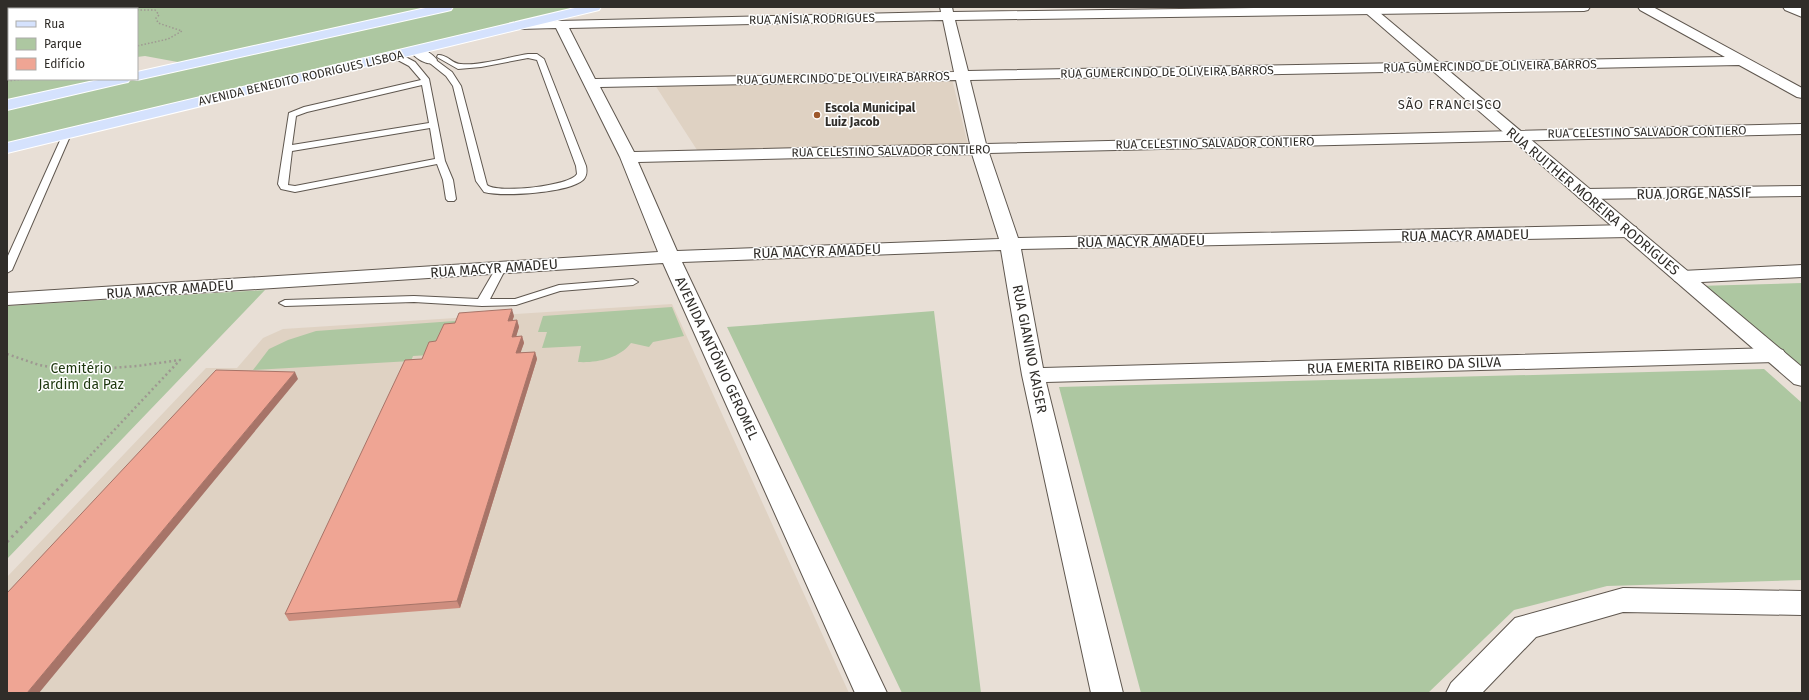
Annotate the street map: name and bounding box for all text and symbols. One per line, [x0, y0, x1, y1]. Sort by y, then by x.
legend [8, 8, 138, 80]
street label: RUA ANÍSIA RODRIGUES [749, 10, 876, 27]
text: Rua [44, 17, 65, 31]
text: Parque [44, 37, 82, 51]
street label: AVENIDA BENEDITO RODRIGUES LISBOA [197, 48, 405, 108]
text: Edifício [44, 57, 85, 71]
street label: RUA GUMERCINDO DE OLIVEIRA BARROS [1383, 57, 1597, 75]
street label: RUA GUMERCINDO DE OLIVEIRA BARROS [1060, 63, 1274, 81]
street label: RUA GUMERCINDO DE OLIVEIRA BARROS [736, 69, 950, 87]
district label: SÃO FRANCISCO [1398, 97, 1502, 112]
place label: Escola Municipal Luiz Jacob [825, 101, 916, 129]
marker: Escola Municipal Luiz Jacob [812, 110, 822, 120]
street label: RUA CELESTINO SALVADOR CONTIERO [1547, 123, 1747, 141]
street label: RUA RUITHER MOREIRA RODRIGUES [1503, 124, 1683, 279]
street label: RUA CELESTINO SALVADOR CONTIERO [1115, 134, 1315, 152]
street label: RUA CELESTINO SALVADOR CONTIERO [791, 142, 991, 160]
street label: RUA JORGE NASSIF [1636, 184, 1752, 203]
street label: RUA MACYR AMADEU [1401, 226, 1529, 245]
street label: RUA MACYR AMADEU [1077, 232, 1205, 251]
street label: RUA MACYR AMADEU [753, 241, 881, 262]
street label: RUA MACYR AMADEU [429, 256, 559, 281]
street label: AVENIDA ANTÔNIO GEROMEL [671, 273, 763, 443]
street label: RUA MACYR AMADEU [105, 277, 235, 302]
street label: RUA GIANINO KAISER [1009, 283, 1050, 415]
street label: RUA EMERITA RIBEIRO DA SILVA [1307, 354, 1501, 377]
park label: Cemitério Jardim da Paz [38, 360, 124, 393]

